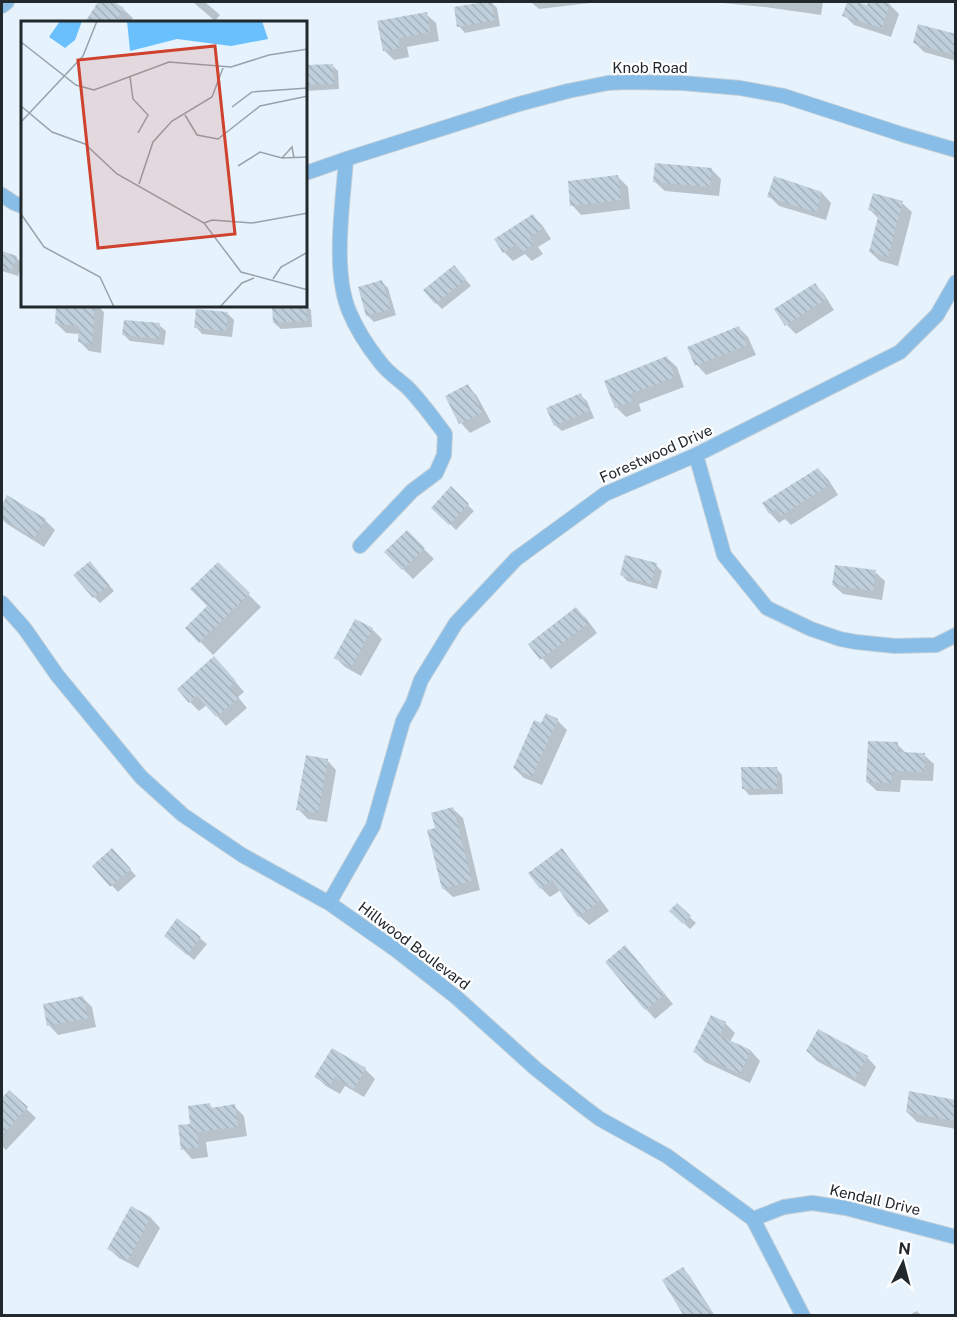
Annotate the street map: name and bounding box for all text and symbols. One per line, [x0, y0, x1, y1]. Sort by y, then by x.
inset map [21, 21, 308, 308]
street label: Knob Road [612, 59, 688, 76]
street label: Forestwood Drive [597, 421, 715, 486]
street label: Hillwood Boulevard [355, 898, 473, 993]
street label: Kendall Drive [828, 1181, 922, 1218]
north arrow [873, 1233, 933, 1293]
text: N [897, 1238, 912, 1259]

